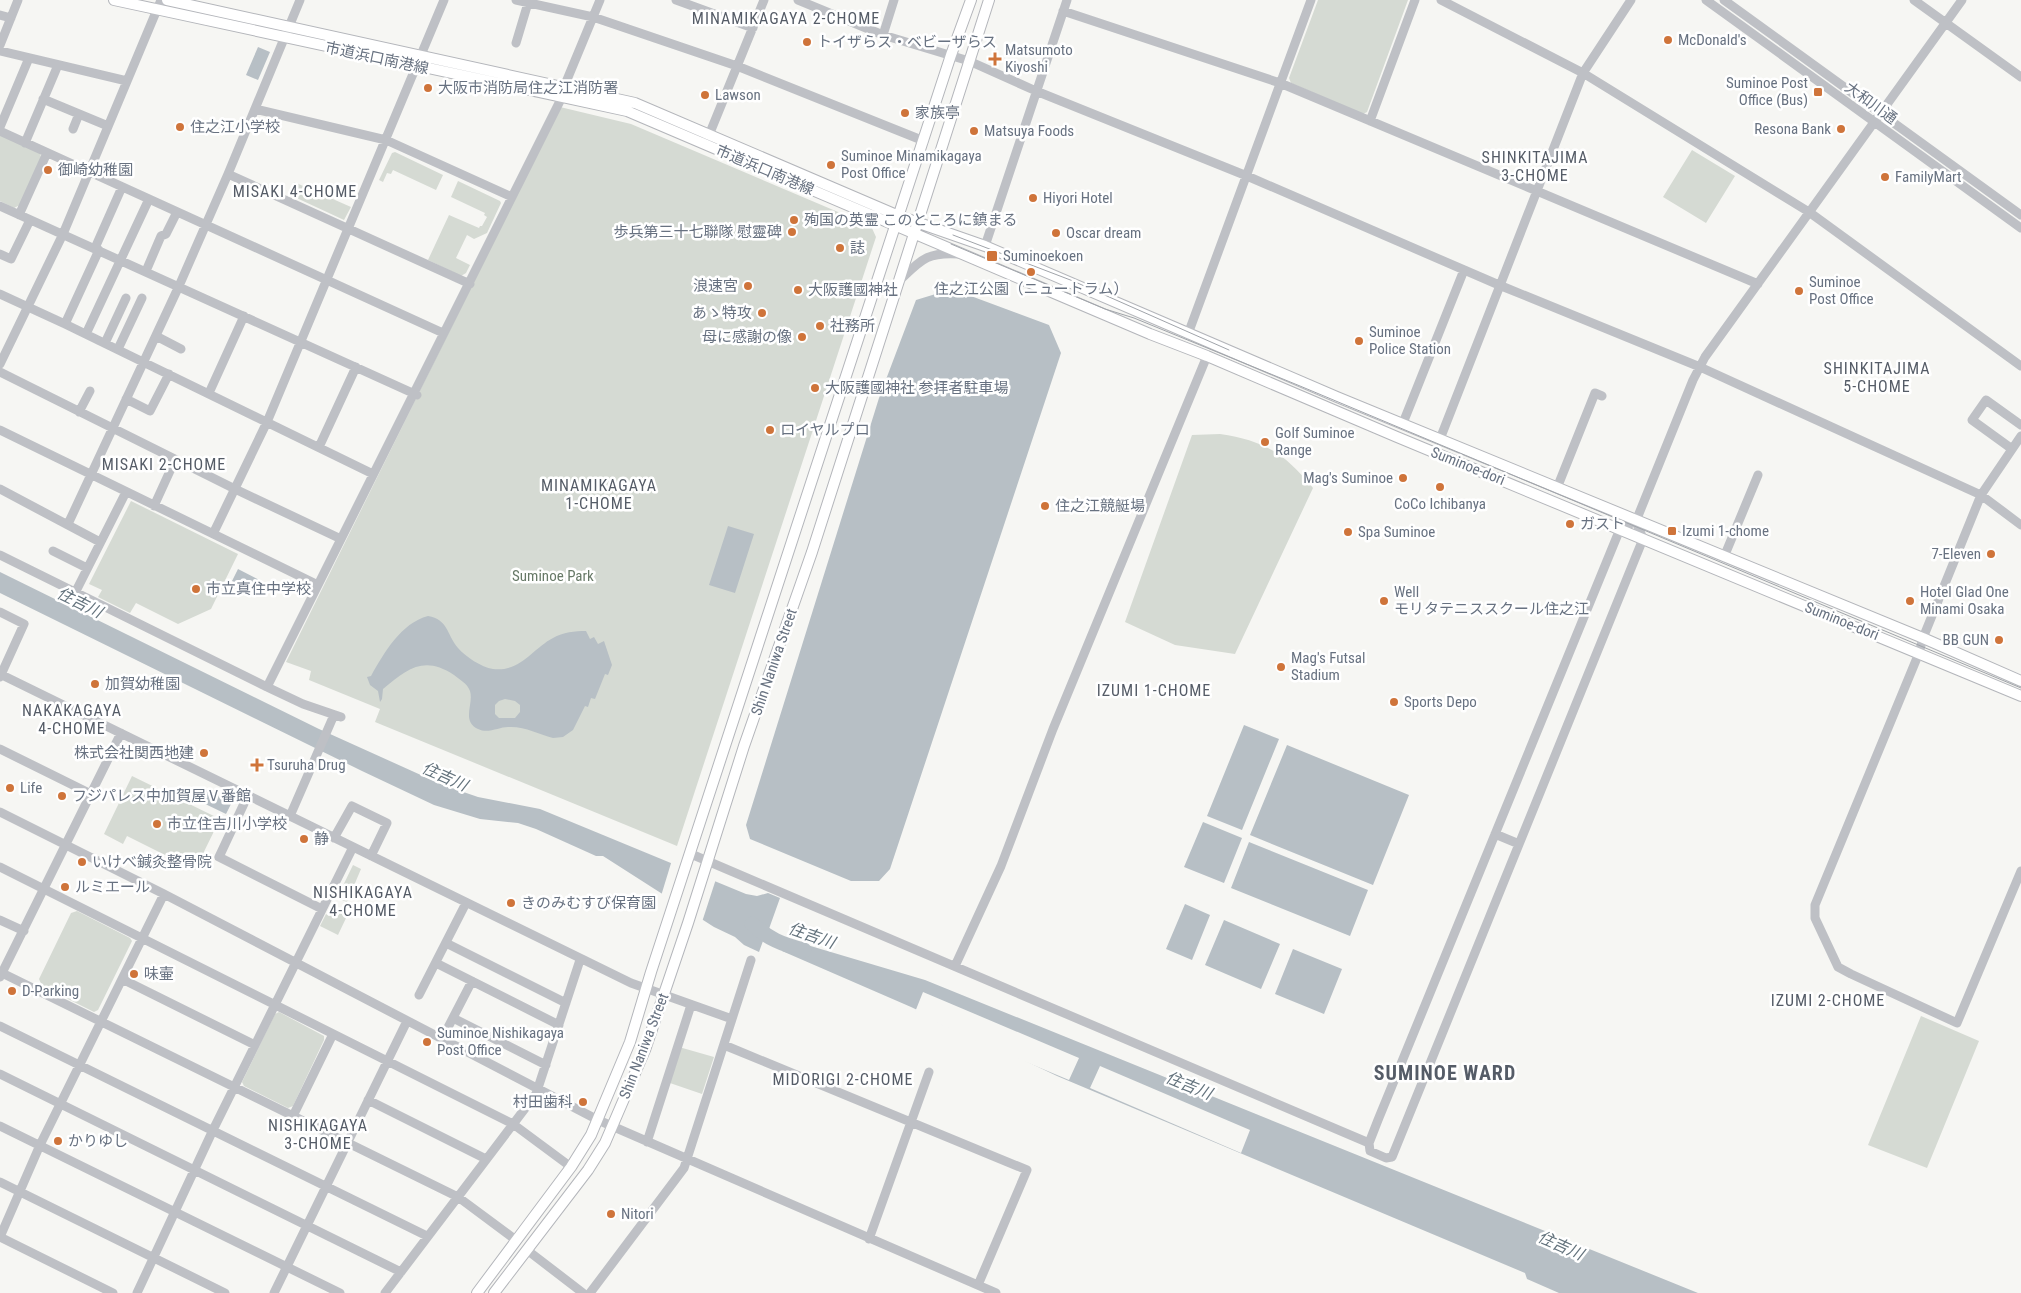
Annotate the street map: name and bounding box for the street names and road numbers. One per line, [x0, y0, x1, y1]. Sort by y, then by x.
street label: 市道浜口南港線 [324, 38, 430, 78]
street label: 大和川通 [1841, 78, 1901, 128]
street label: 市道浜口南港線 [713, 141, 817, 199]
street label: Suminoe-dori [1428, 443, 1508, 489]
street label: Suminoe-dori [1802, 598, 1882, 644]
street label: Shin Naniwa Street [747, 606, 801, 718]
street label: Shin Naniwa Street [616, 991, 672, 1101]

